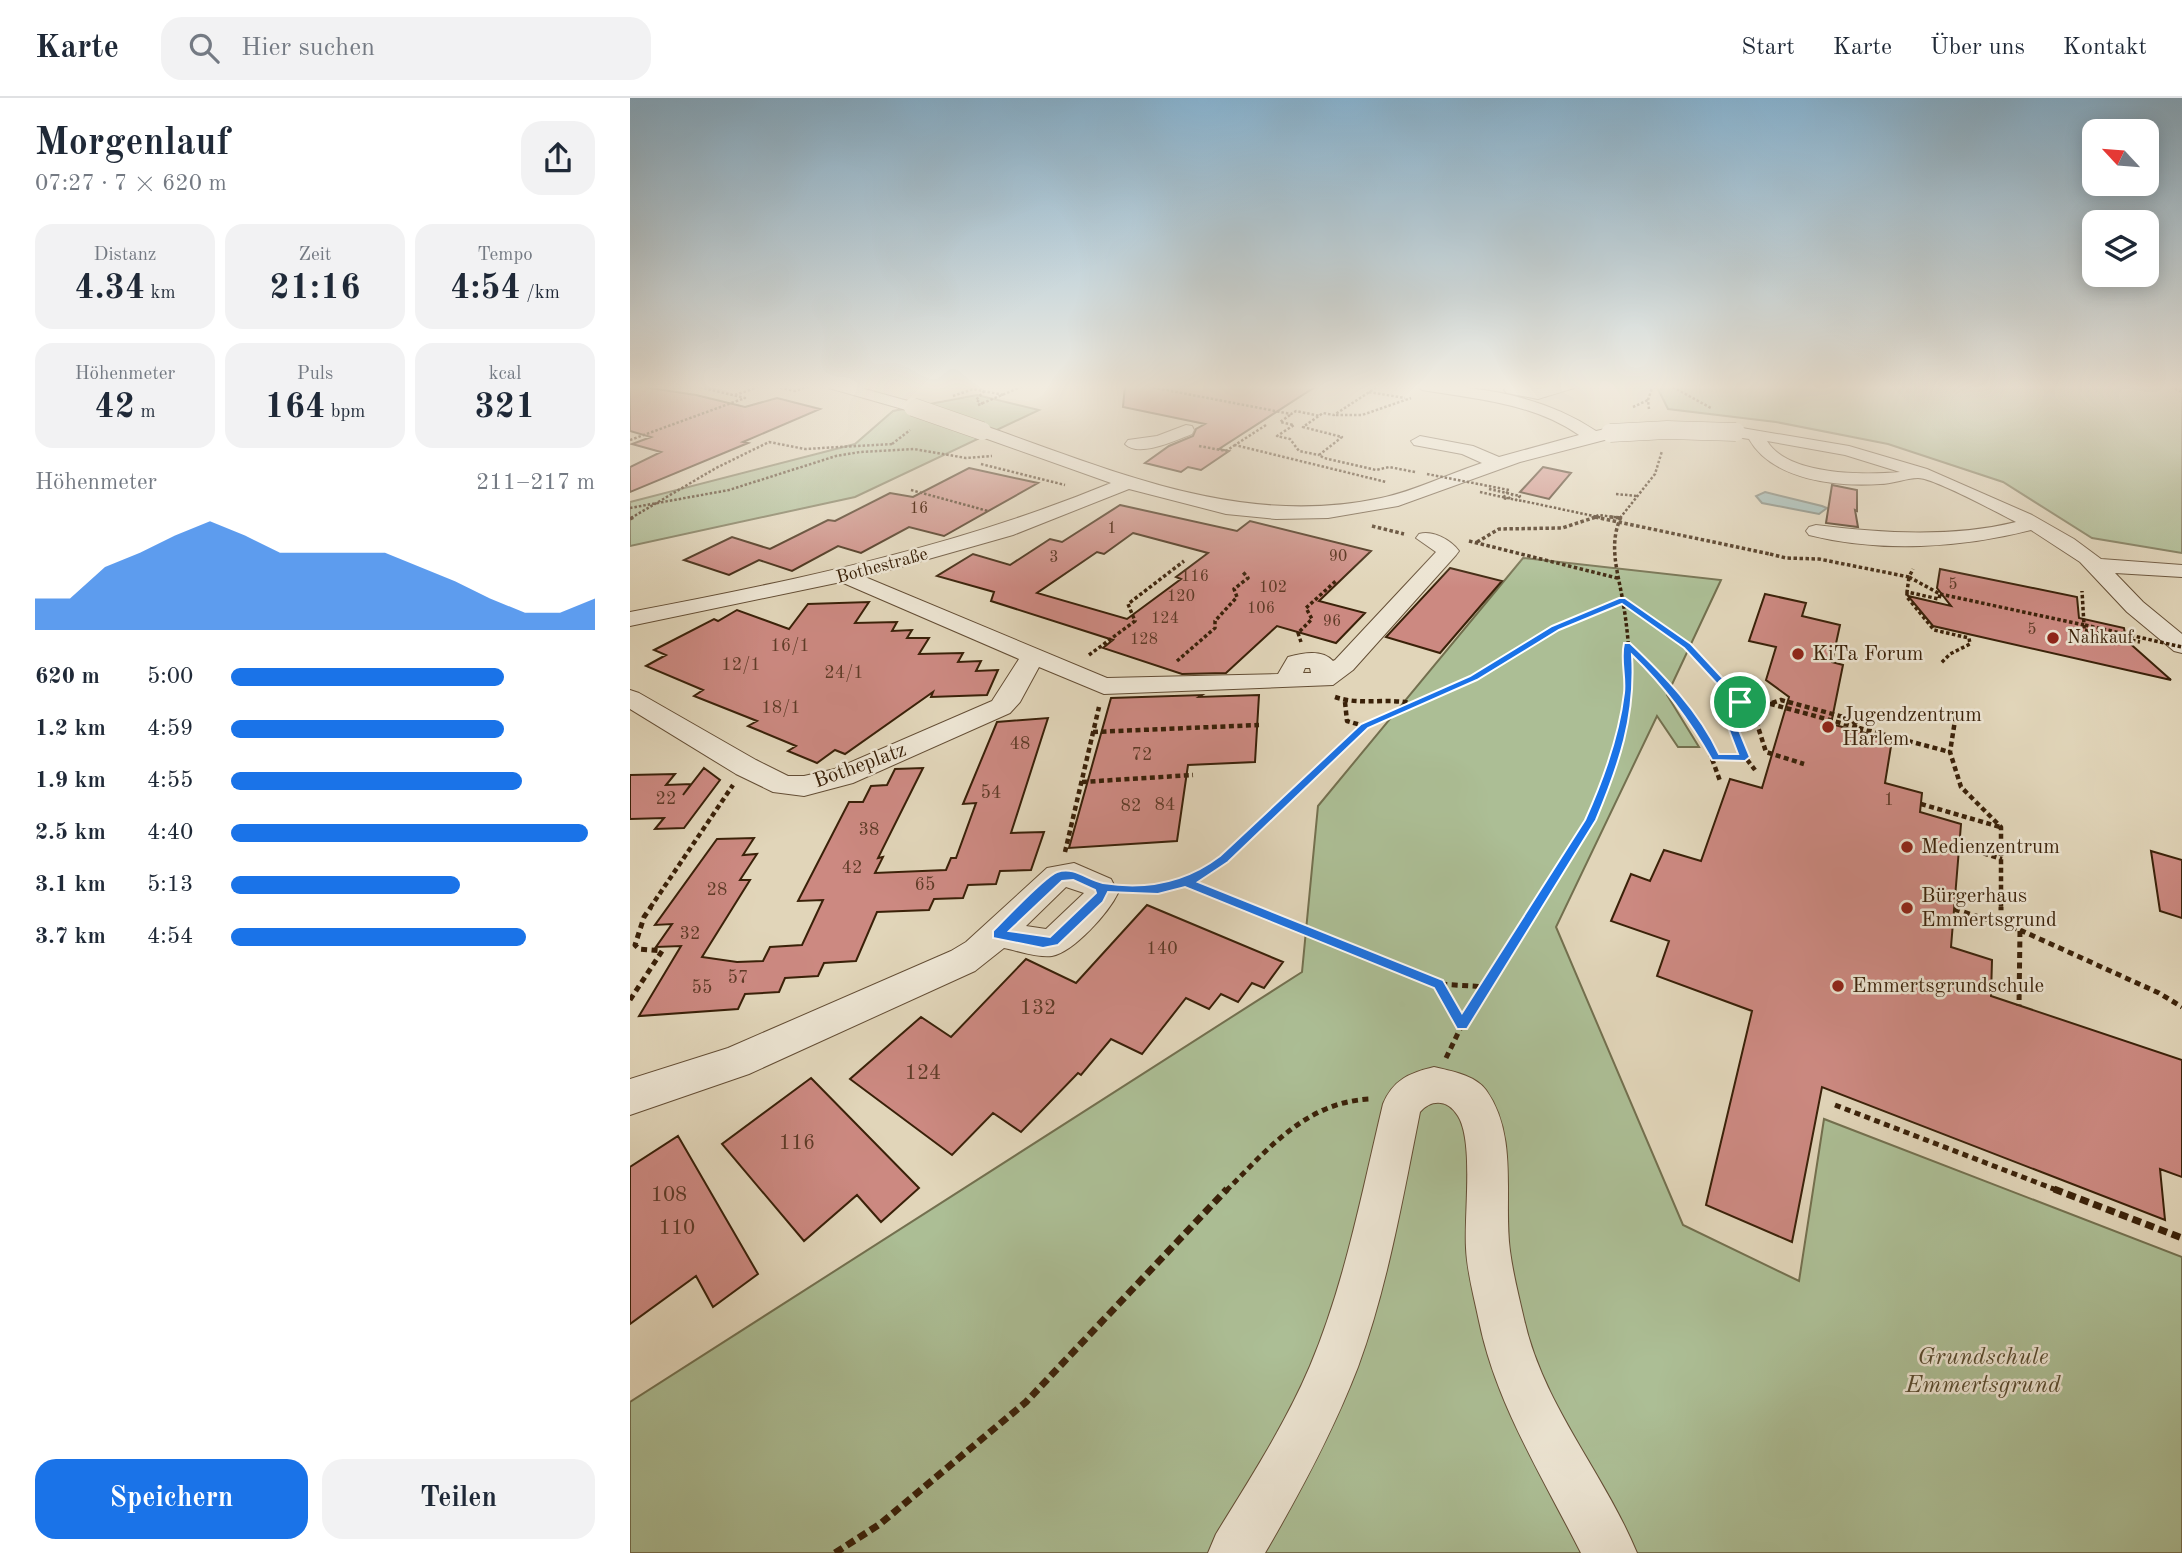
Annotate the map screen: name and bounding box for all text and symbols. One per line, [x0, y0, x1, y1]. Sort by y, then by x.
search box [161, 17, 651, 80]
icon: search [185, 29, 223, 67]
text: Karte [35, 32, 119, 65]
text: Hier suchen [241, 35, 375, 61]
text: Start [1741, 36, 1795, 60]
text: Karte [1833, 36, 1892, 60]
text: Über uns [1930, 36, 2025, 60]
text: Kontakt [2063, 36, 2147, 60]
north arrow [2082, 119, 2160, 196]
map controls [2082, 119, 2159, 287]
button: share [521, 121, 595, 195]
text: Morgenlauf [35, 125, 230, 163]
text: 07:27 · 7 × 620 m [35, 172, 227, 195]
button: layers [2082, 210, 2159, 287]
text: Distanz [94, 246, 156, 265]
text: Zeit [299, 246, 331, 265]
text: Tempo [477, 246, 533, 265]
text: 4.34 [75, 271, 145, 306]
text: 21:16 [269, 271, 361, 306]
text: 4:54 [450, 271, 521, 306]
text: km [145, 284, 176, 303]
text: /km [521, 284, 560, 303]
text: Höhenmeter [75, 365, 175, 384]
text: Puls [297, 365, 333, 384]
text: kcal [489, 365, 521, 384]
text: 42 [94, 390, 135, 425]
text: 164 [265, 390, 325, 425]
text: 321 [475, 390, 535, 425]
text: m [135, 403, 156, 422]
text: bpm [325, 403, 365, 422]
text: Höhenmeter [35, 471, 157, 494]
text: 211–217 m [476, 471, 595, 494]
house number: 16 [910, 501, 928, 517]
house number: 1 [1107, 521, 1117, 537]
street label: Bothestraße [834, 545, 930, 587]
house number: 90 [1329, 549, 1347, 565]
house number: 3 [1049, 550, 1059, 566]
house number: 116 [1181, 569, 1209, 585]
house number: 5 [1948, 577, 1958, 593]
house number: 102 [1259, 580, 1287, 596]
house number: 120 [1167, 589, 1195, 605]
house number: 106 [1247, 601, 1275, 617]
house number: 124 [1151, 611, 1179, 627]
house number: 96 [1323, 614, 1341, 630]
house number: 5 [2027, 622, 2037, 638]
place label: Nahkauf [2067, 629, 2134, 647]
marker: Nahkauf [2045, 630, 2061, 646]
house number: 128 [1130, 632, 1158, 648]
house number: 16/1 [770, 637, 810, 655]
place label: KiTa Forum [1812, 644, 1923, 665]
marker: KiTa Forum [1790, 646, 1806, 662]
house number: 12/1 [721, 656, 761, 674]
house number: 24/1 [824, 664, 864, 682]
text: 620 m [35, 665, 100, 688]
text: 5:00 [147, 665, 193, 688]
pin [1710, 672, 1770, 732]
icon: arrive [1721, 683, 1759, 721]
house number: 18/1 [761, 699, 801, 717]
place label: Jugendzentrum Harlem [1842, 705, 1982, 750]
text: 1.2 km [35, 717, 106, 740]
text: 4:59 [147, 717, 193, 740]
marker: Jugendzentrum Harlem [1820, 719, 1836, 735]
house number: 48 [1010, 735, 1030, 753]
street label: Botheplatz [811, 740, 909, 792]
house number: 72 [1132, 746, 1152, 764]
text: 1.9 km [35, 769, 106, 792]
text: 4:55 [147, 769, 193, 792]
house number: 54 [981, 784, 1001, 802]
house number: 22 [656, 790, 676, 808]
house number: 1 [1884, 791, 1894, 809]
house number: 84 [1155, 796, 1175, 814]
house number: 82 [1121, 797, 1141, 815]
text: 2.5 km [35, 821, 106, 844]
text: 4:40 [147, 821, 193, 844]
house number: 38 [859, 821, 879, 839]
place label: Medienzentrum [1921, 837, 2060, 858]
marker: Medienzentrum [1899, 839, 1915, 855]
house number: 42 [842, 859, 862, 877]
text: 3.1 km [35, 873, 106, 896]
text: 5:13 [147, 873, 193, 896]
house number: 65 [915, 876, 935, 894]
house number: 28 [707, 881, 727, 899]
place label: Bürgerhaus Emmertsgrund [1921, 886, 2057, 931]
marker: Bürgerhaus Emmertsgrund [1899, 900, 1915, 916]
text: 3.7 km [35, 925, 106, 948]
text: 4:54 [147, 925, 193, 948]
house number: 32 [680, 925, 700, 943]
house number: 140 [1146, 940, 1178, 958]
house number: 57 [728, 969, 748, 987]
place label: Emmertsgrundschule [1852, 976, 2044, 997]
marker: Emmertsgrundschule [1830, 978, 1846, 994]
house number: 55 [692, 979, 712, 997]
house number: 132 [1020, 998, 1056, 1019]
house number: 124 [905, 1063, 941, 1084]
house number: 116 [779, 1133, 815, 1154]
house number: 108 [651, 1185, 687, 1206]
house number: 110 [659, 1218, 695, 1239]
park label: Grundschule Emmertsgrund [1904, 1346, 2061, 1398]
button: Speichern [35, 1459, 308, 1539]
button: Teilen [322, 1459, 595, 1539]

